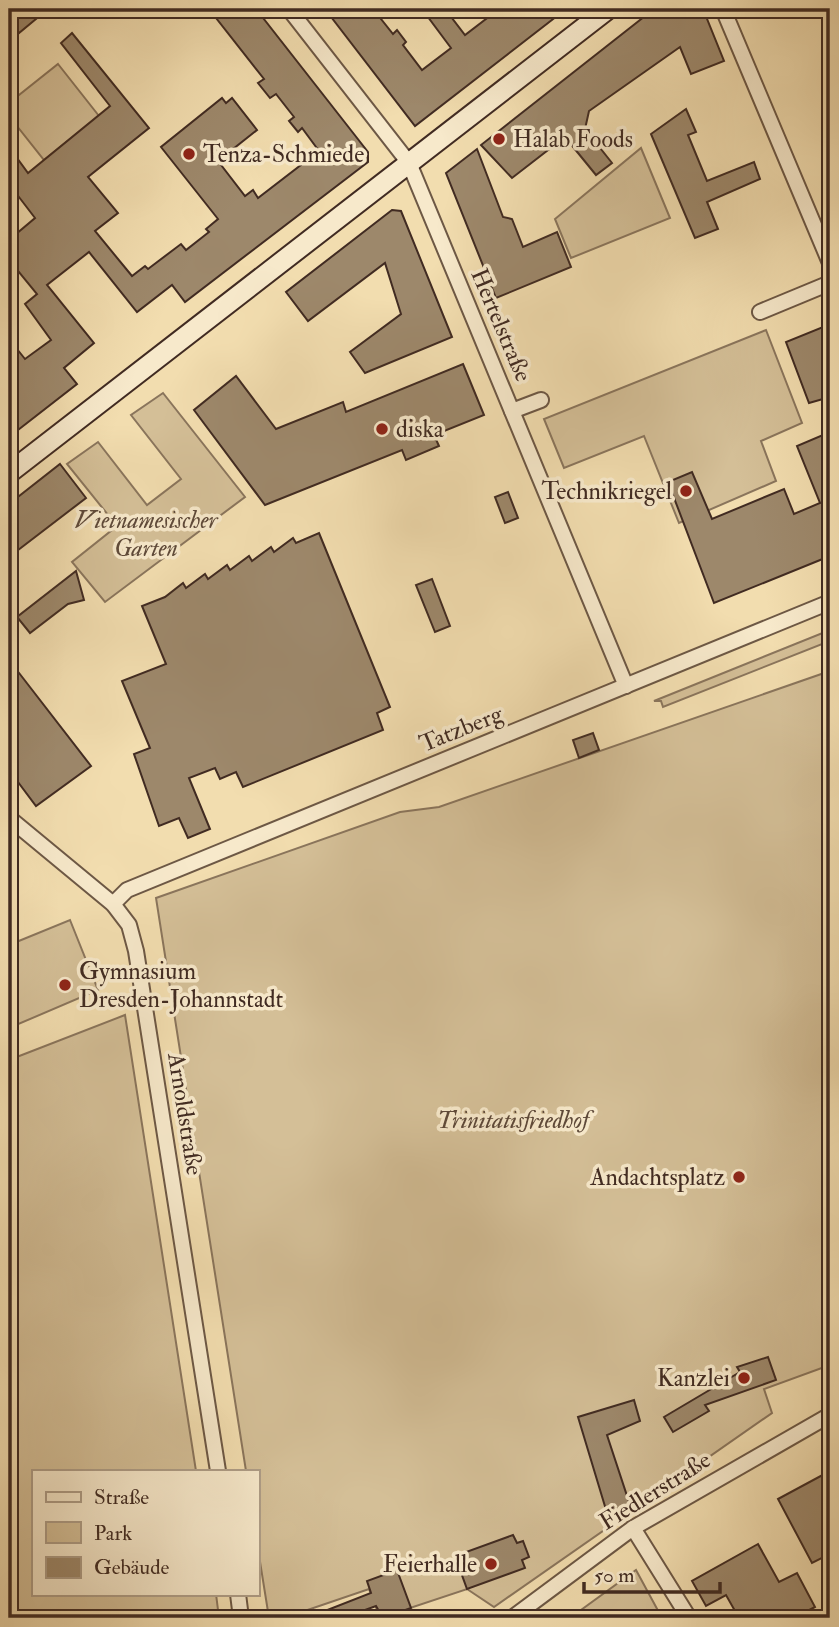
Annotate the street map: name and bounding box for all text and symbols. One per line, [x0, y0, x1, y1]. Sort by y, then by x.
place label: Halab Foods [513, 124, 633, 155]
marker: Halab Foods [491, 131, 507, 147]
place label: Tenza-Schmiede [203, 139, 364, 170]
marker: Tenza-Schmiede [181, 146, 197, 162]
street label: Hertelstraße [463, 264, 539, 386]
place label: diska [396, 414, 445, 445]
marker: diska [374, 421, 390, 437]
place label: Technikriegel [541, 476, 672, 507]
marker: Technikriegel [678, 483, 694, 499]
park label: Vietnamesischer Garten [75, 505, 219, 564]
street label: Tatzberg [415, 698, 508, 760]
place label: Gymnasium Dresden-Johannstadt [79, 956, 284, 1015]
marker: Gymnasium Dresden-Johannstadt [57, 977, 73, 993]
street label: Arnoldstraße [160, 1050, 210, 1177]
park label: Trinitatisfriedhof [437, 1105, 595, 1136]
place label: Andachtsplatz [589, 1162, 725, 1193]
marker: Andachtsplatz [731, 1169, 747, 1185]
place label: Kanzlei [657, 1363, 730, 1394]
marker: Kanzlei [736, 1370, 752, 1386]
street label: Fiedlerstraße [593, 1445, 717, 1537]
legend [32, 1470, 259, 1596]
text: Straße [94, 1484, 149, 1511]
text: Park [94, 1520, 132, 1547]
place label: Feierhalle [383, 1549, 477, 1580]
scale bar [584, 1550, 720, 1594]
text: Gebäude [94, 1554, 170, 1581]
marker: Feierhalle [483, 1556, 499, 1572]
text: 50 m [594, 1562, 635, 1589]

